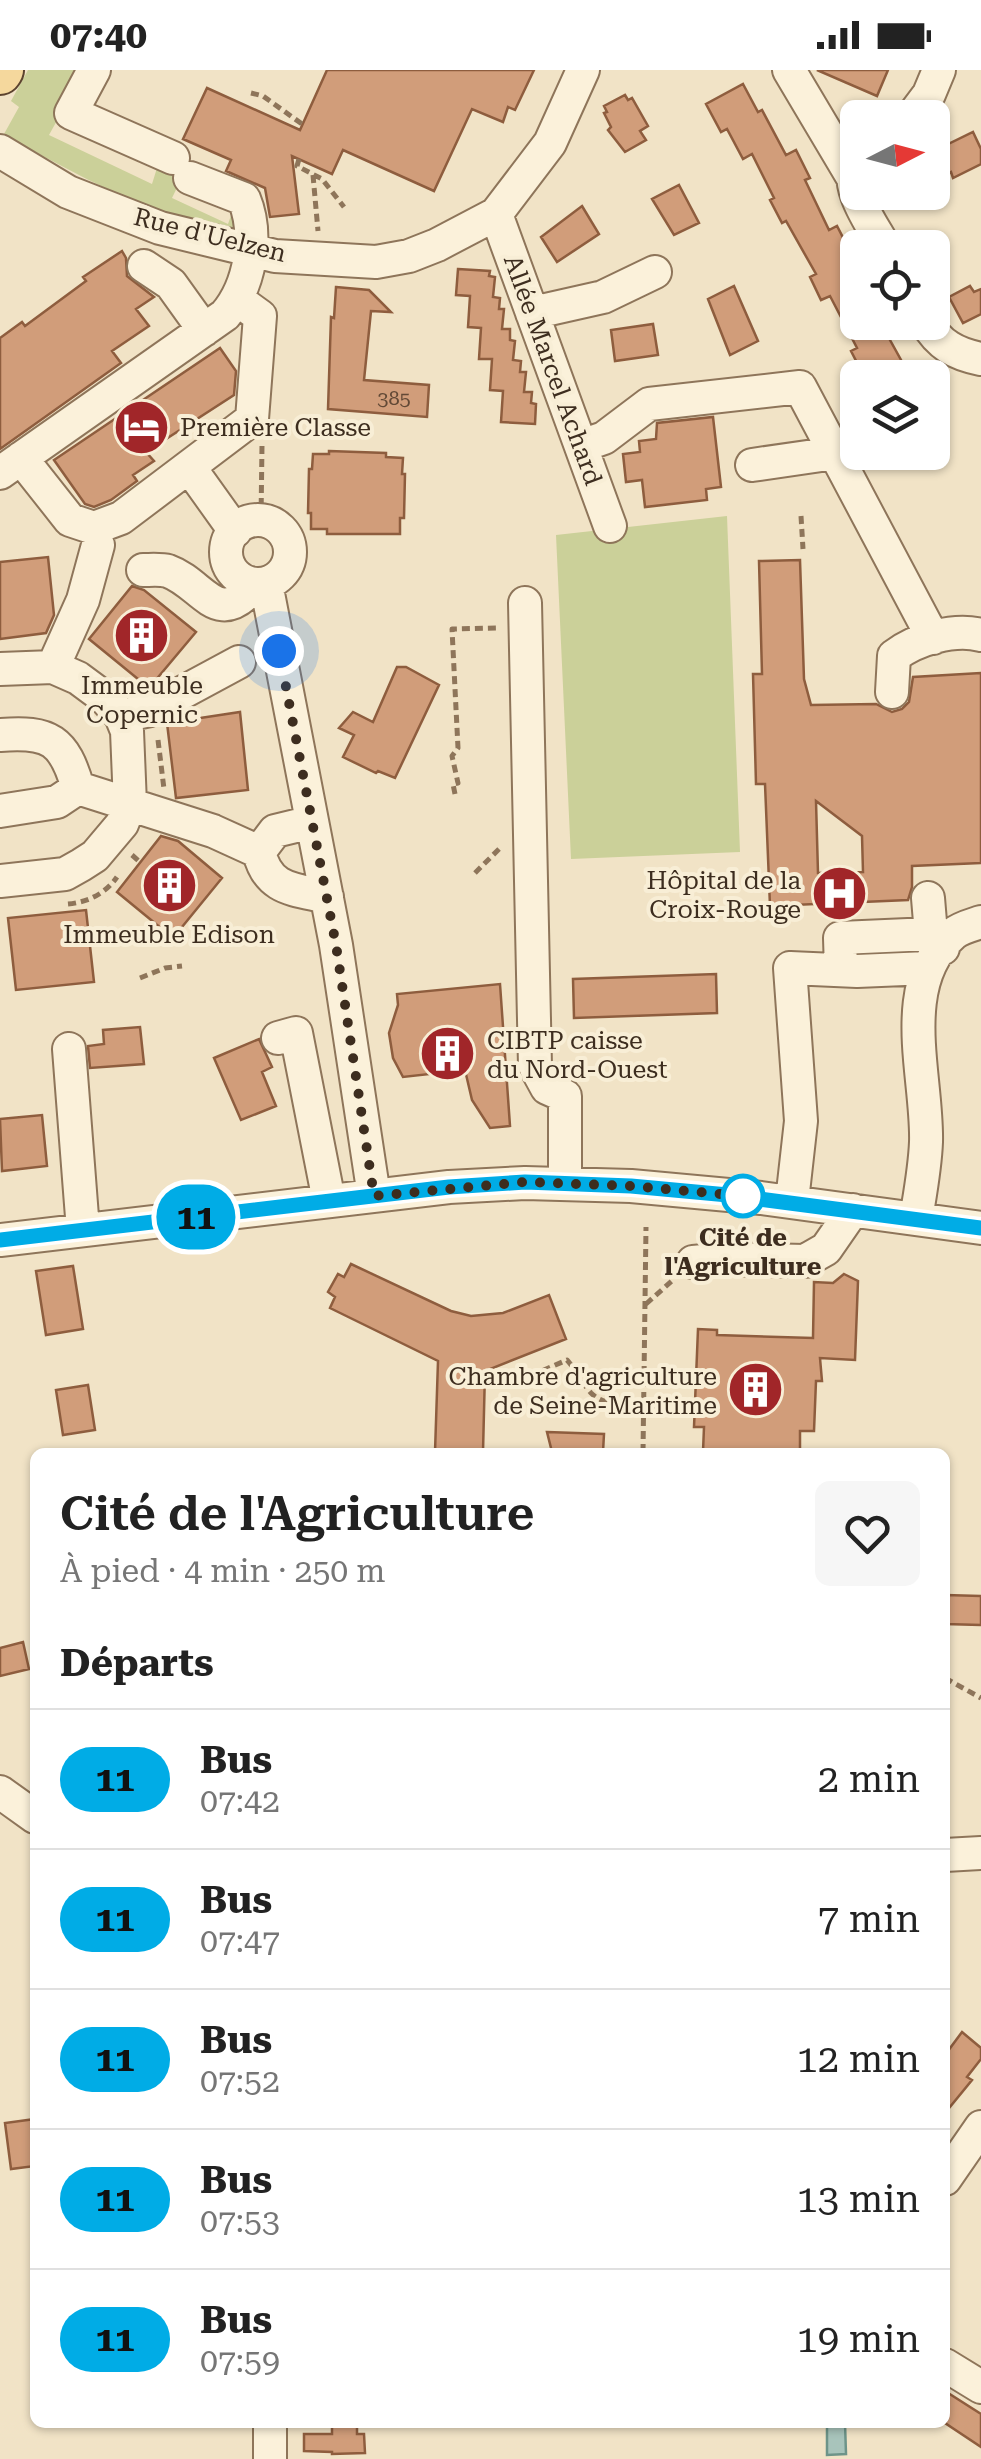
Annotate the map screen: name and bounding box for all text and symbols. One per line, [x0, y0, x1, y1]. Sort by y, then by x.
text: 07:40 [50, 13, 147, 57]
north arrow [840, 100, 950, 210]
map controls [840, 100, 950, 470]
street label: Rue d'Uelzen [131, 202, 289, 268]
button: locate [840, 230, 950, 340]
street label: Allée Marcel Achard [498, 251, 608, 489]
button: layers [840, 360, 950, 470]
house number: 385 [377, 386, 411, 410]
hotel icon: Première Classe [111, 397, 171, 457]
place label: Première Classe [180, 413, 371, 442]
building icon: Immeuble Copernic [112, 606, 172, 666]
your location [254, 626, 304, 676]
place label: Immeuble Copernic [81, 671, 203, 729]
building icon: Immeuble Edison [139, 855, 199, 915]
hospital icon: Hôpital de la Croix-Rouge [810, 864, 870, 924]
place label: Hôpital de la Croix-Rouge [647, 866, 801, 924]
place label: Immeuble Edison [63, 920, 275, 949]
building icon: CIBTP caisse du Nord-Ouest [418, 1024, 478, 1084]
place label: CIBTP caisse du Nord-Ouest [487, 1026, 668, 1084]
marker: Cité de l'Agriculture [722, 1175, 764, 1217]
line badge: 11 [151, 1184, 241, 1250]
text: 11 [176, 1197, 216, 1238]
place label: Cité de l'Agriculture [665, 1223, 821, 1281]
building icon: Chambre d'agriculture de Seine-Maritime [726, 1360, 786, 1420]
place label: Chambre d'agriculture de Seine-Maritime [449, 1362, 717, 1420]
button: heart [815, 1481, 920, 1586]
text: Cité de l'Agriculture [60, 1486, 534, 1542]
text: À pied · 4 min · 250 m [60, 1552, 386, 1590]
text: Départs [60, 1641, 214, 1685]
text: Bus [200, 1738, 272, 1782]
text: 2 min [818, 1757, 920, 1801]
text: 11 [95, 1759, 135, 1800]
text: 07:42 [200, 1782, 280, 1820]
text: Bus [200, 1878, 272, 1922]
text: 7 min [818, 1897, 920, 1941]
text: 11 [95, 1899, 135, 1940]
text: 07:47 [200, 1922, 280, 1960]
text: Bus [200, 2018, 272, 2062]
text: 12 min [797, 2037, 920, 2081]
text: 11 [95, 2039, 135, 2080]
text: 07:52 [200, 2062, 280, 2100]
text: Bus [200, 2158, 272, 2202]
text: 13 min [797, 2177, 920, 2221]
text: 11 [95, 2179, 135, 2220]
text: 07:53 [200, 2202, 280, 2240]
text: Bus [200, 2298, 272, 2342]
text: 19 min [797, 2317, 920, 2361]
text: 11 [95, 2319, 135, 2360]
text: 07:59 [200, 2342, 280, 2380]

